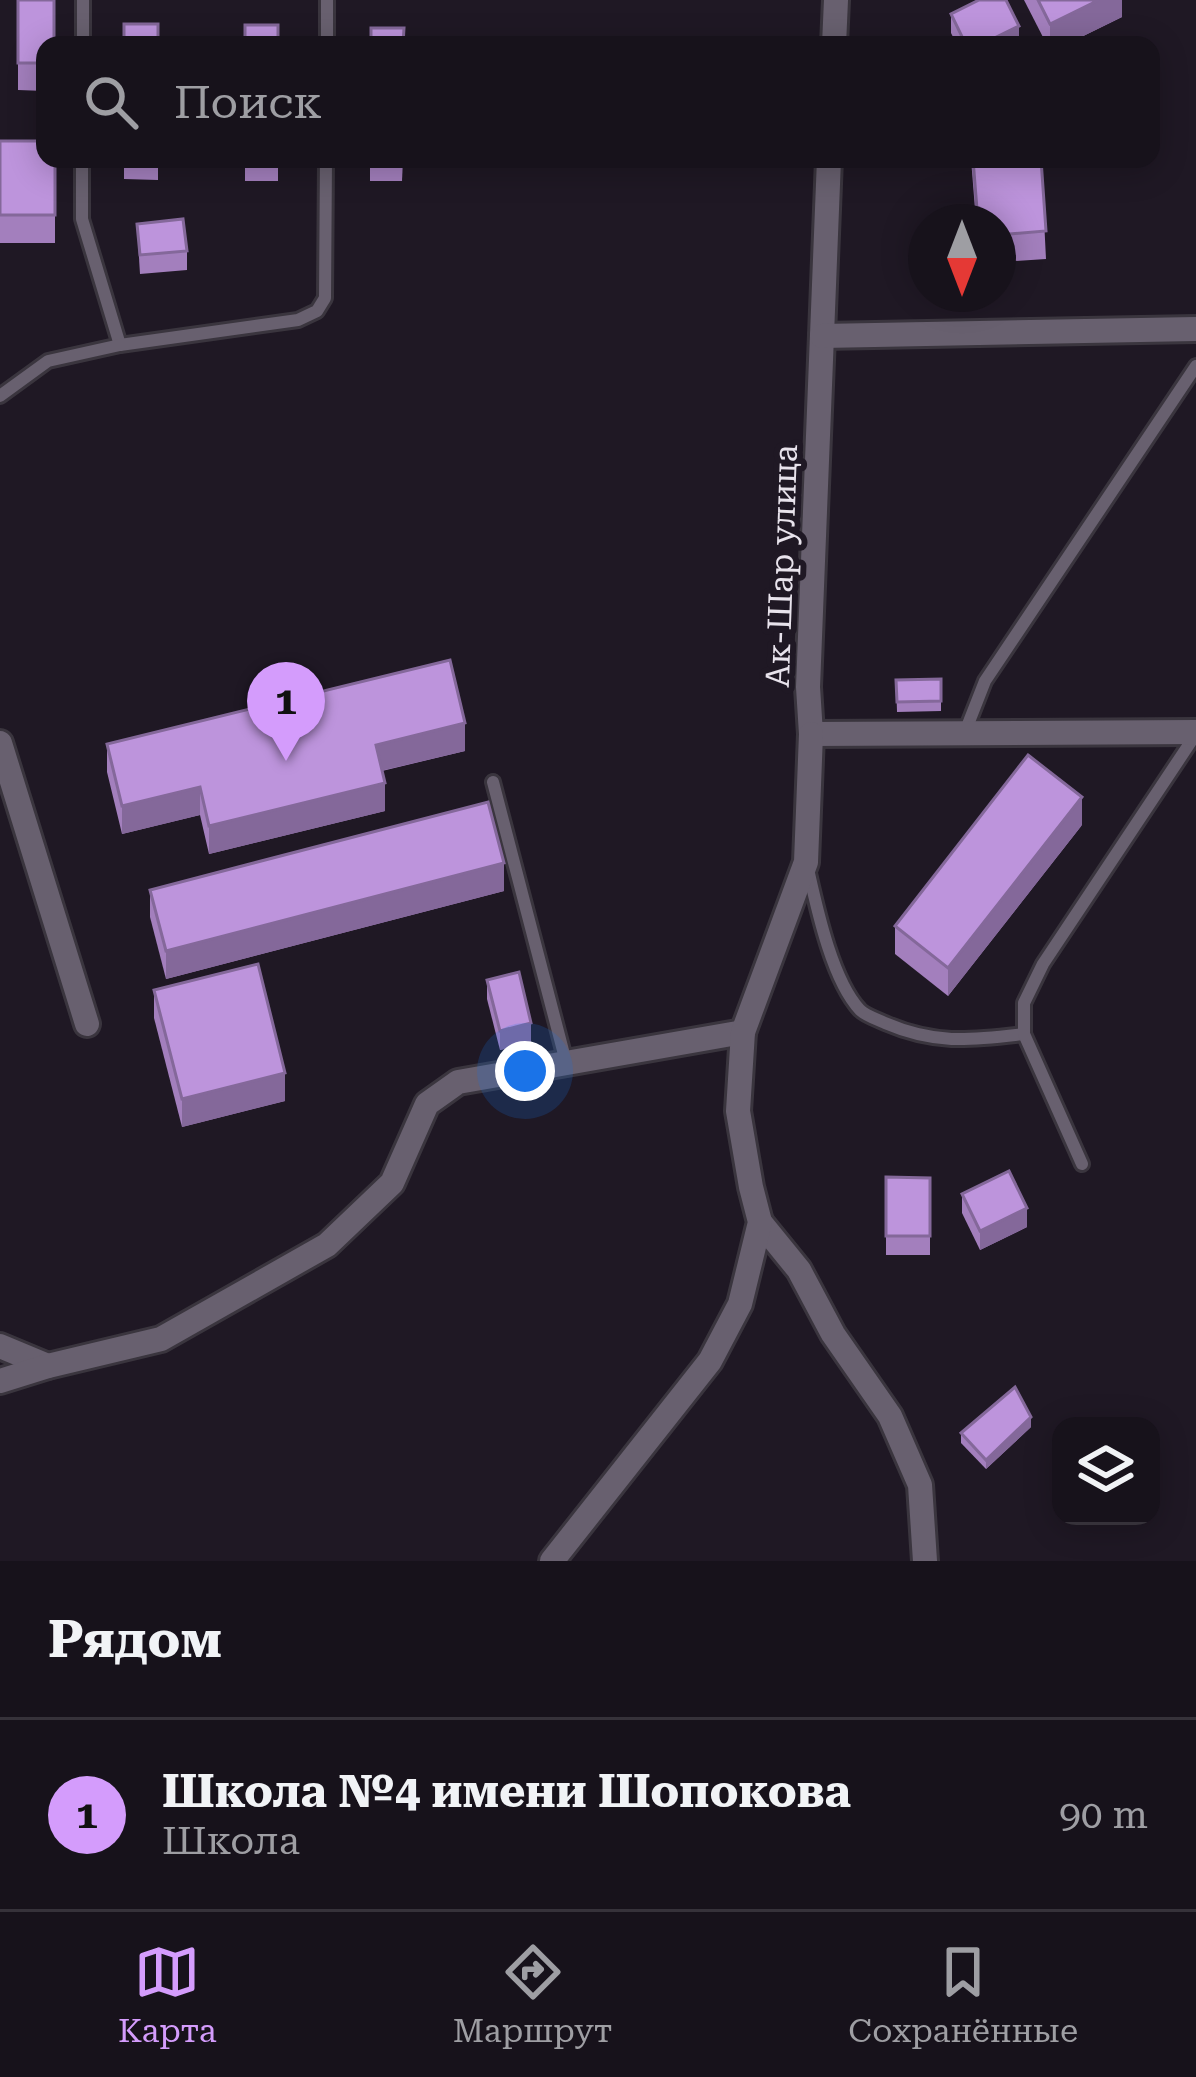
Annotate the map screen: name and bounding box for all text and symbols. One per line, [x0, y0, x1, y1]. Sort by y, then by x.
search box [36, 36, 1160, 168]
icon: search [78, 69, 144, 135]
text: Поиск [174, 76, 322, 129]
north arrow [908, 204, 1016, 312]
street label: Ак-Шар улица [758, 444, 805, 688]
pin: 1 [247, 662, 325, 761]
your location [495, 1041, 555, 1101]
map controls [1052, 1417, 1160, 1525]
button: layers [1052, 1417, 1160, 1525]
text: Рядом [48, 1610, 222, 1669]
text: Школа №4 имени Шопокова [162, 1765, 851, 1818]
text: 1 [76, 1792, 98, 1838]
text: 90 m [1059, 1792, 1148, 1838]
text: Школа [162, 1818, 300, 1864]
tab: Карта [118, 1939, 217, 2050]
tab: Маршрут [453, 1939, 612, 2050]
tab: Сохранённые [848, 1939, 1078, 2050]

